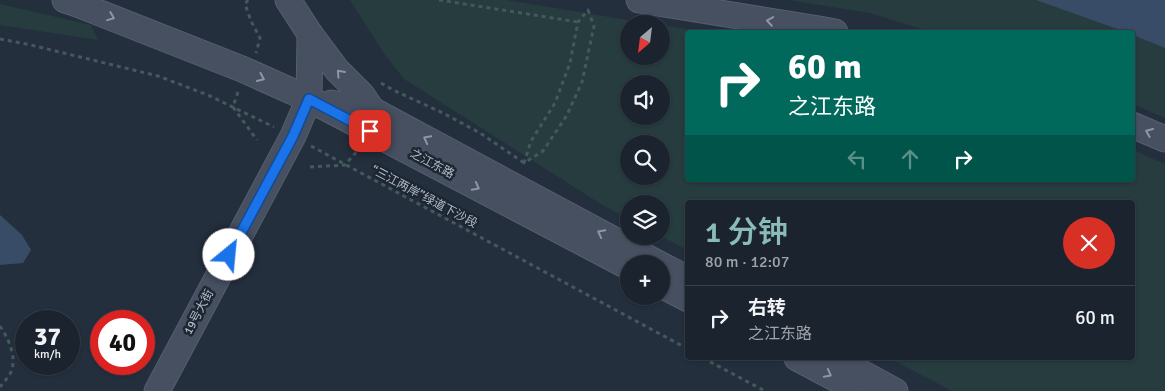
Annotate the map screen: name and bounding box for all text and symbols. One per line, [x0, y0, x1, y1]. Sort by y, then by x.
one-way arrow [106, 11, 114, 21]
north arrow [620, 15, 670, 65]
map controls [620, 15, 670, 305]
one-way arrow [765, 16, 774, 26]
text: 60 m [788, 45, 862, 88]
icon: right [705, 50, 770, 115]
one-way arrow [337, 69, 346, 78]
one-way arrow [256, 71, 265, 82]
button: sound [620, 75, 670, 125]
text: 之江东路 [788, 93, 876, 120]
pin [349, 110, 391, 152]
icon: arrive [356, 117, 384, 145]
one-way arrow [1145, 128, 1154, 139]
one-way arrow [423, 135, 432, 145]
button: search [620, 135, 670, 185]
icon: left [843, 145, 871, 173]
icon: ahead [896, 145, 924, 173]
icon: right [949, 145, 977, 173]
street label: 之江东路 [407, 146, 457, 182]
street label: “三江两岸”绿道下沙段 [368, 163, 480, 231]
one-way arrow [471, 181, 480, 191]
button: layers [620, 195, 670, 245]
text: 1 分钟 [705, 214, 788, 251]
button: close [1063, 217, 1115, 269]
position arrow [202, 228, 254, 280]
one-way arrow [597, 229, 606, 239]
text: 80 m · 12:07 [705, 252, 789, 272]
button: + [620, 255, 670, 305]
street label: 19号大街 [181, 287, 217, 337]
text: 右转 [748, 296, 786, 320]
icon: right [705, 304, 733, 332]
text: 60 m [1075, 306, 1115, 330]
speed limit sign: 40 [90, 310, 155, 375]
text: 37 [34, 321, 61, 352]
text: 之江东路 [748, 324, 812, 344]
text: km/h [34, 347, 61, 362]
one-way arrow [822, 368, 831, 378]

